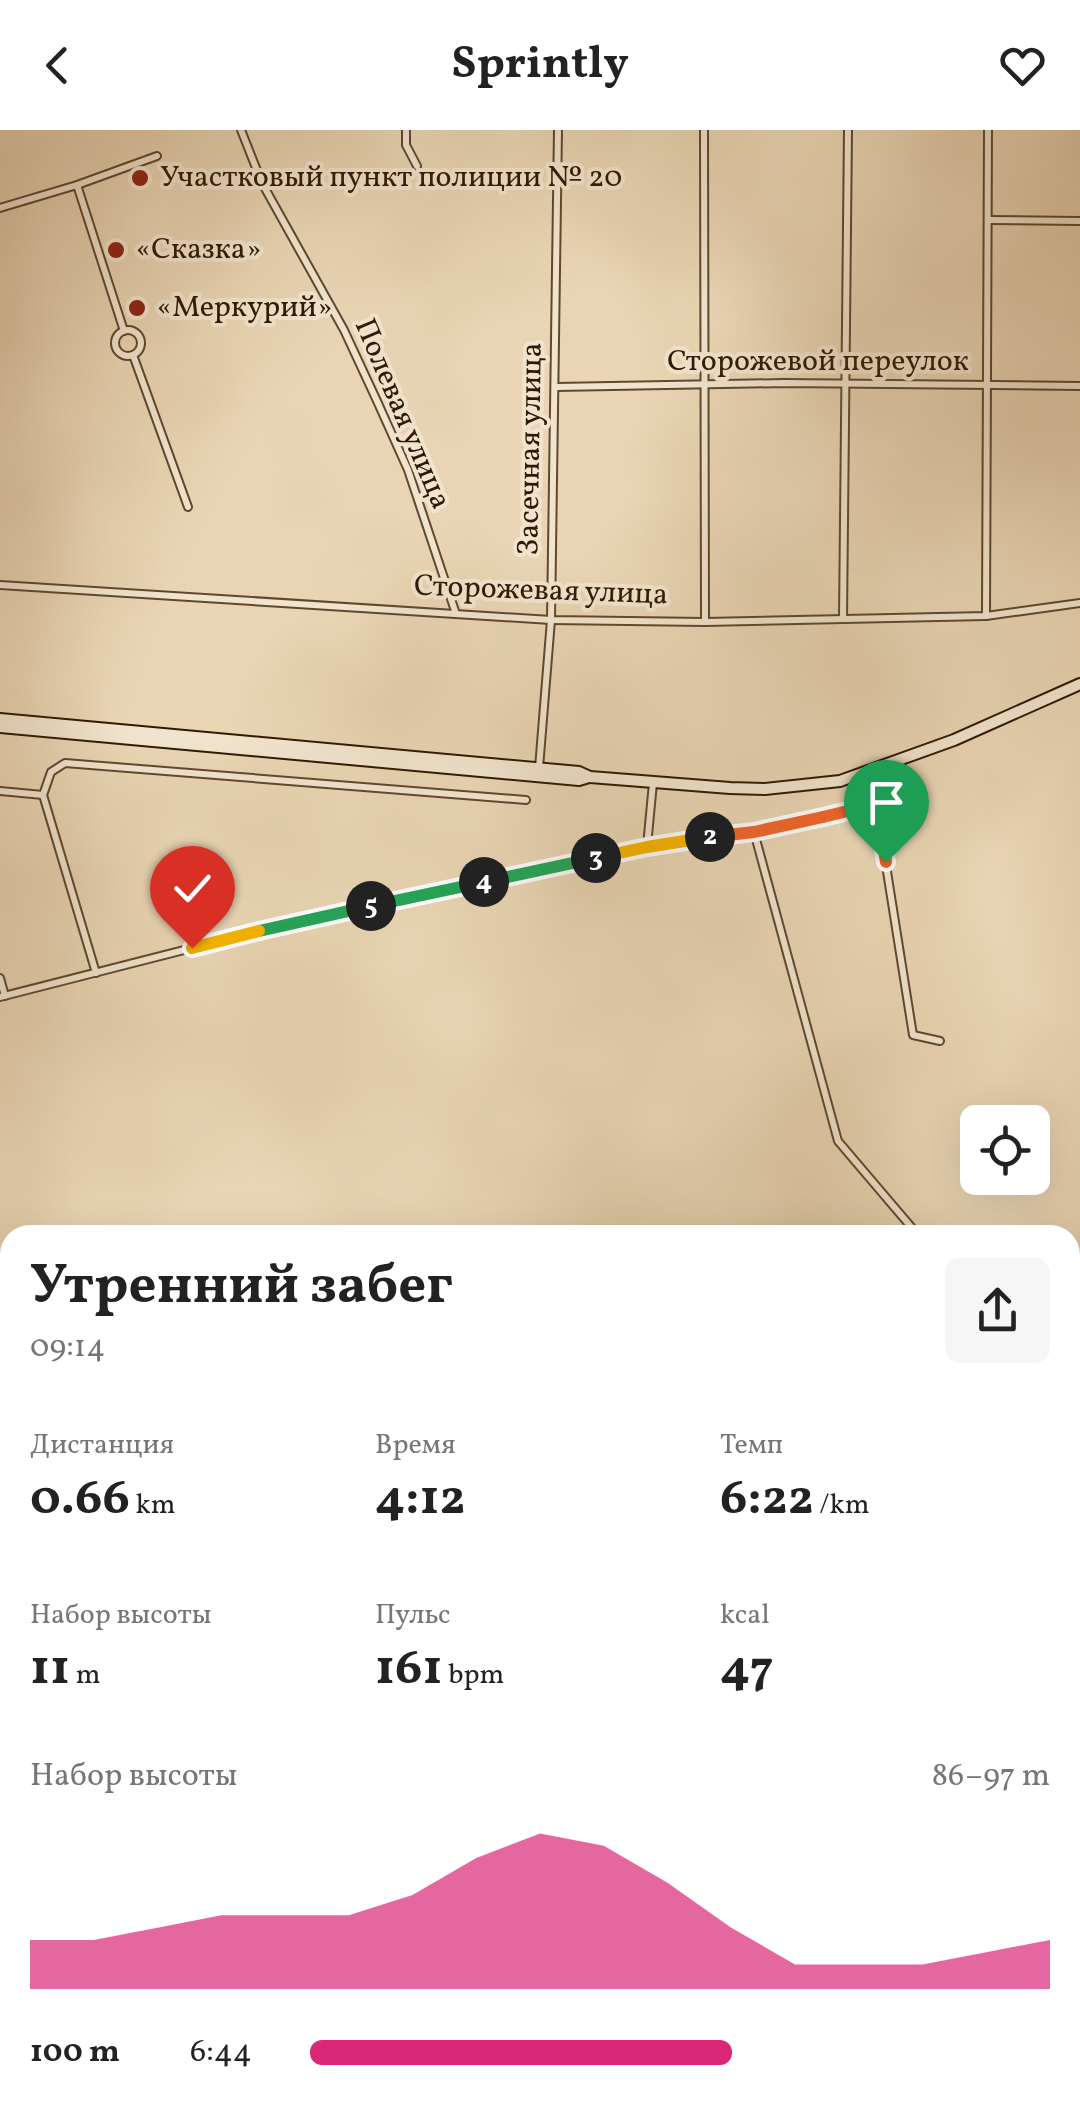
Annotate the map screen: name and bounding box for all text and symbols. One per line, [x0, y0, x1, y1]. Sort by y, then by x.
text: Sprintly [451, 34, 629, 97]
icon: back [30, 38, 85, 93]
icon: heart [995, 38, 1050, 93]
place label: Участковый пункт полиции № 20 [160, 157, 622, 199]
marker: Участковый пункт полиции № 20 [129, 167, 151, 189]
place label: «Сказка» [136, 229, 261, 271]
marker: «Сказка» [105, 239, 127, 261]
place label: «Меркурий» [157, 287, 332, 329]
marker: «Меркурий» [126, 297, 148, 319]
street label: Полевая улица [343, 312, 461, 516]
street label: Сторожевой переулок [667, 341, 969, 383]
street label: Засечная улица [508, 342, 554, 556]
street label: Сторожевая улица [413, 566, 669, 616]
pin [844, 760, 929, 863]
icon: arrive [859, 775, 914, 830]
pin: 2 [685, 812, 735, 862]
text: 2 [703, 817, 717, 856]
pin: 3 [571, 833, 621, 883]
text: 3 [589, 838, 603, 877]
pin [150, 846, 235, 949]
pin: 4 [459, 857, 509, 907]
icon: check [165, 861, 220, 916]
text: 4 [476, 862, 492, 901]
pin: 5 [346, 881, 396, 931]
text: 5 [364, 886, 378, 925]
map controls [960, 1105, 1050, 1195]
button: locate [960, 1105, 1050, 1195]
text: Утренний забег [30, 1250, 453, 1326]
button: share [945, 1258, 1050, 1363]
text: 09:14 [30, 1326, 105, 1370]
text: Дистанция [30, 1426, 174, 1465]
text: Время [375, 1426, 456, 1465]
text: Темп [720, 1426, 783, 1465]
text: 0.66 [30, 1465, 130, 1535]
text: 4:12 [375, 1465, 466, 1535]
text: 6:22 [720, 1465, 814, 1535]
text: km [130, 1486, 176, 1525]
text: /km [814, 1486, 870, 1525]
text: Набор высоты [30, 1596, 211, 1635]
text: Пульс [375, 1596, 451, 1635]
text: kcal [720, 1596, 770, 1635]
text: 11 [30, 1635, 70, 1705]
text: 161 [375, 1635, 443, 1705]
text: 47 [720, 1635, 774, 1705]
text: m [70, 1656, 101, 1695]
text: bpm [443, 1656, 504, 1695]
text: Набор высоты [30, 1755, 237, 1799]
text: 86–97 m [932, 1755, 1050, 1799]
text: 100 m [30, 2031, 120, 2075]
text: 6:44 [190, 2031, 252, 2075]

